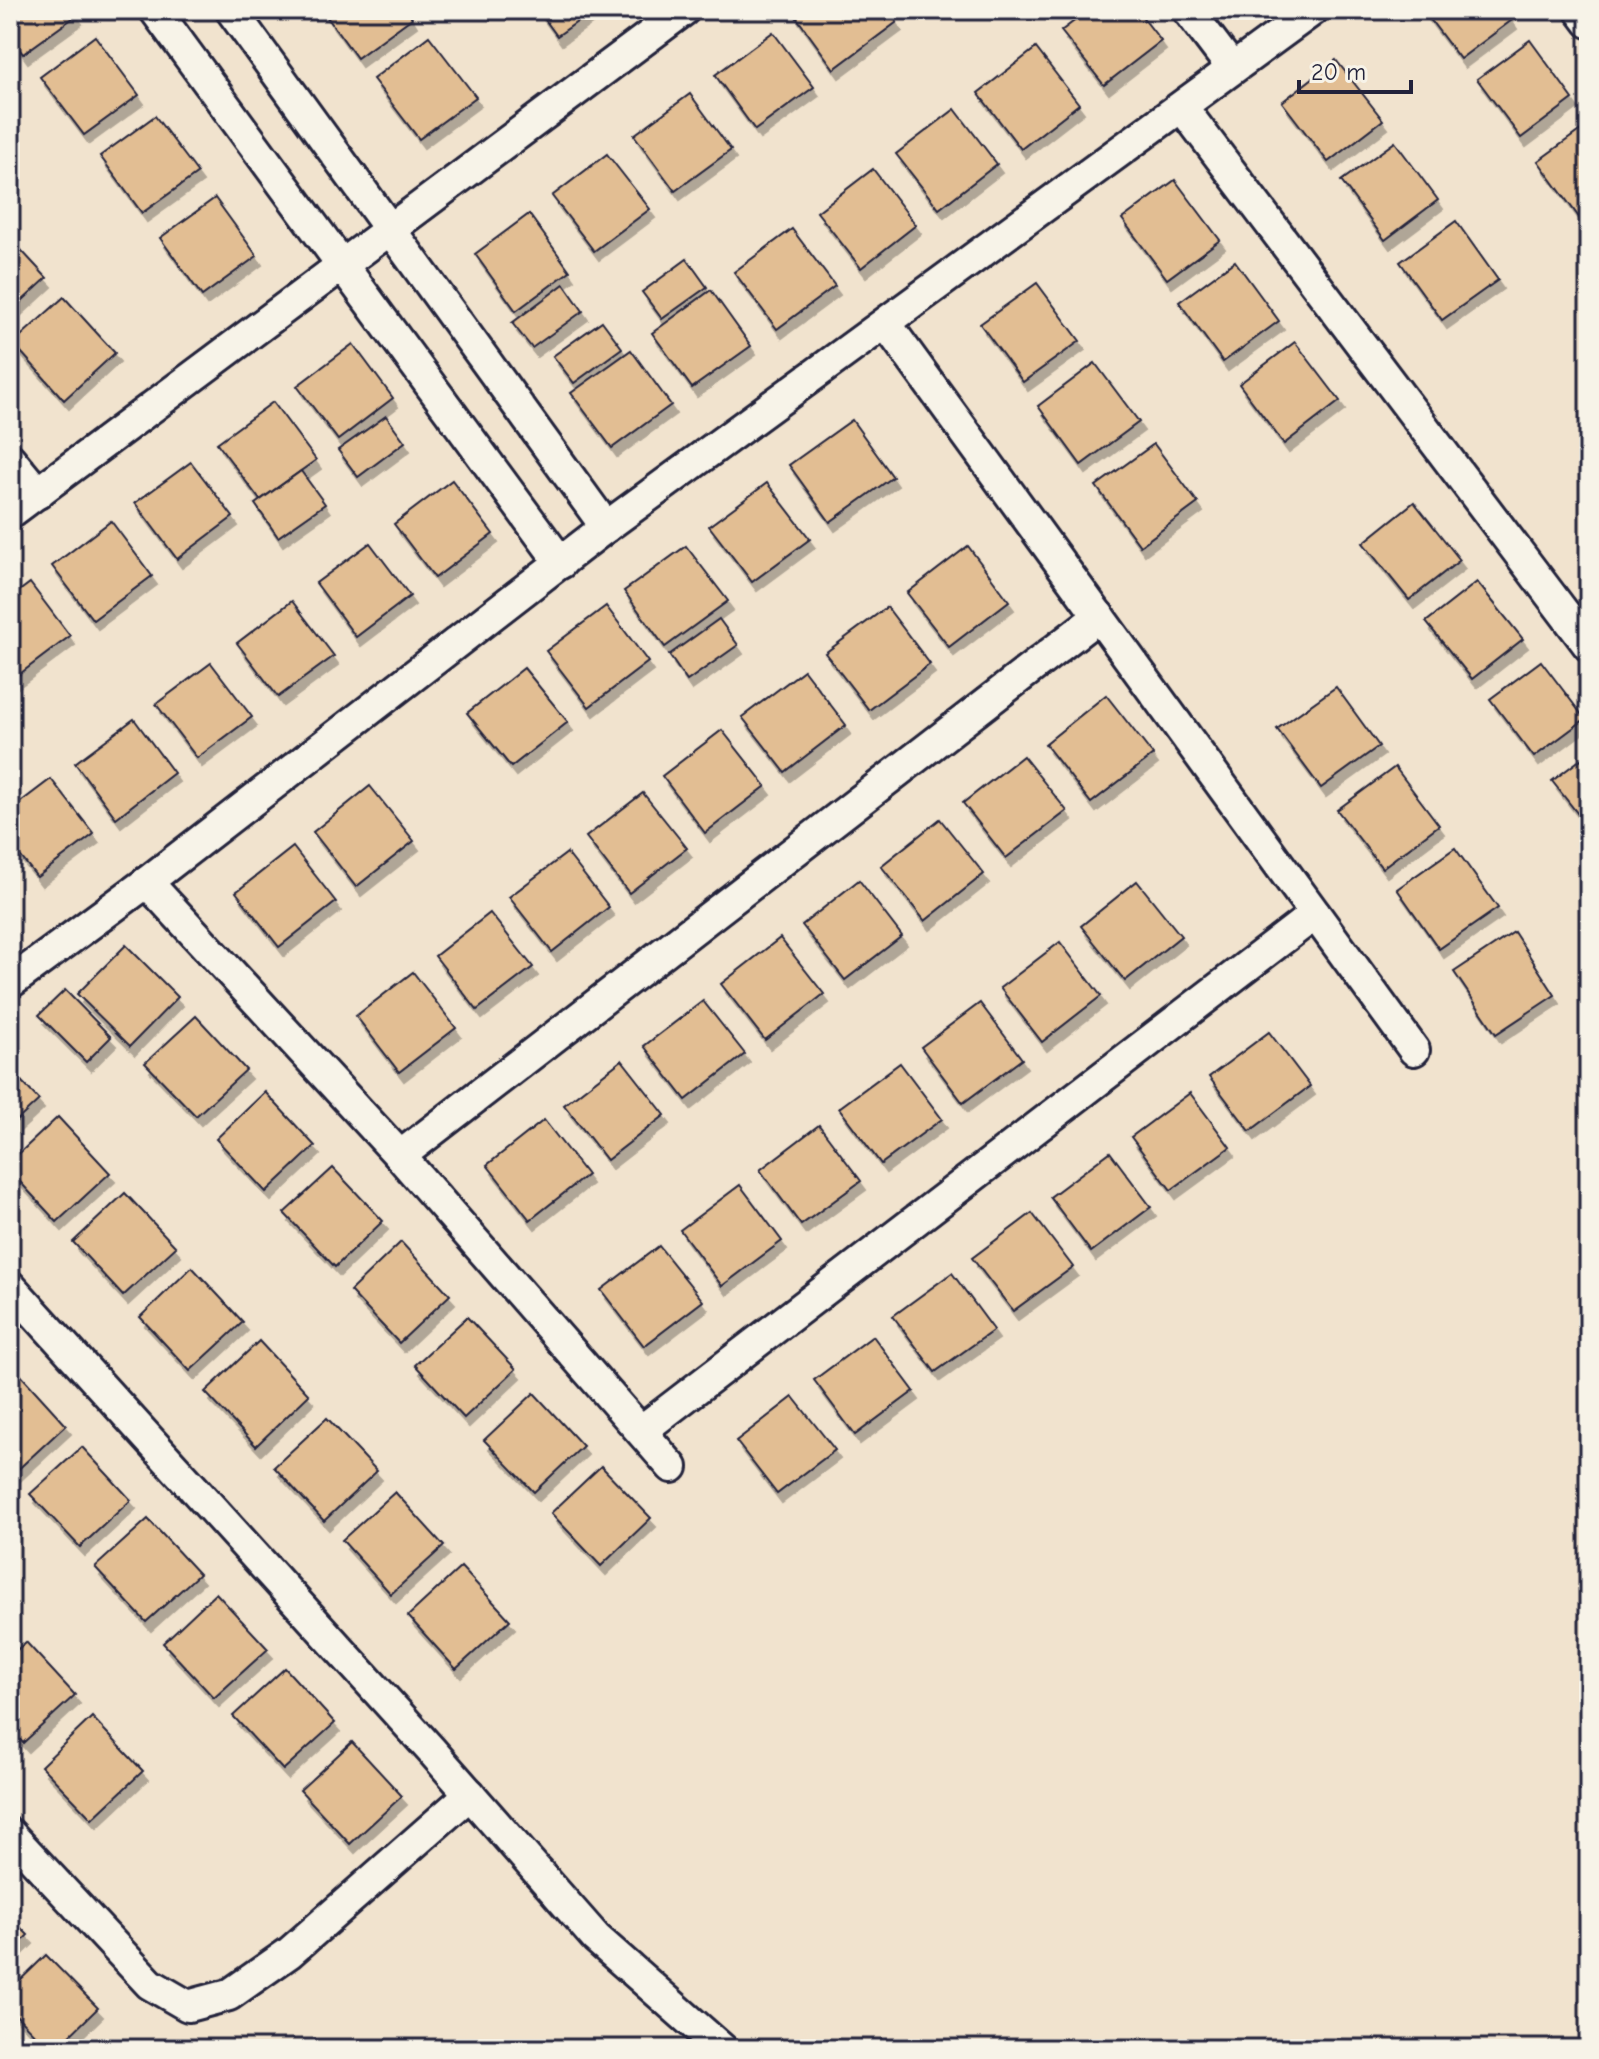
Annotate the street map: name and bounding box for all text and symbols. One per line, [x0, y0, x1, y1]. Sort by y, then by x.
scale bar [1299, 44, 1411, 94]
text: 20 m [1311, 58, 1366, 86]

